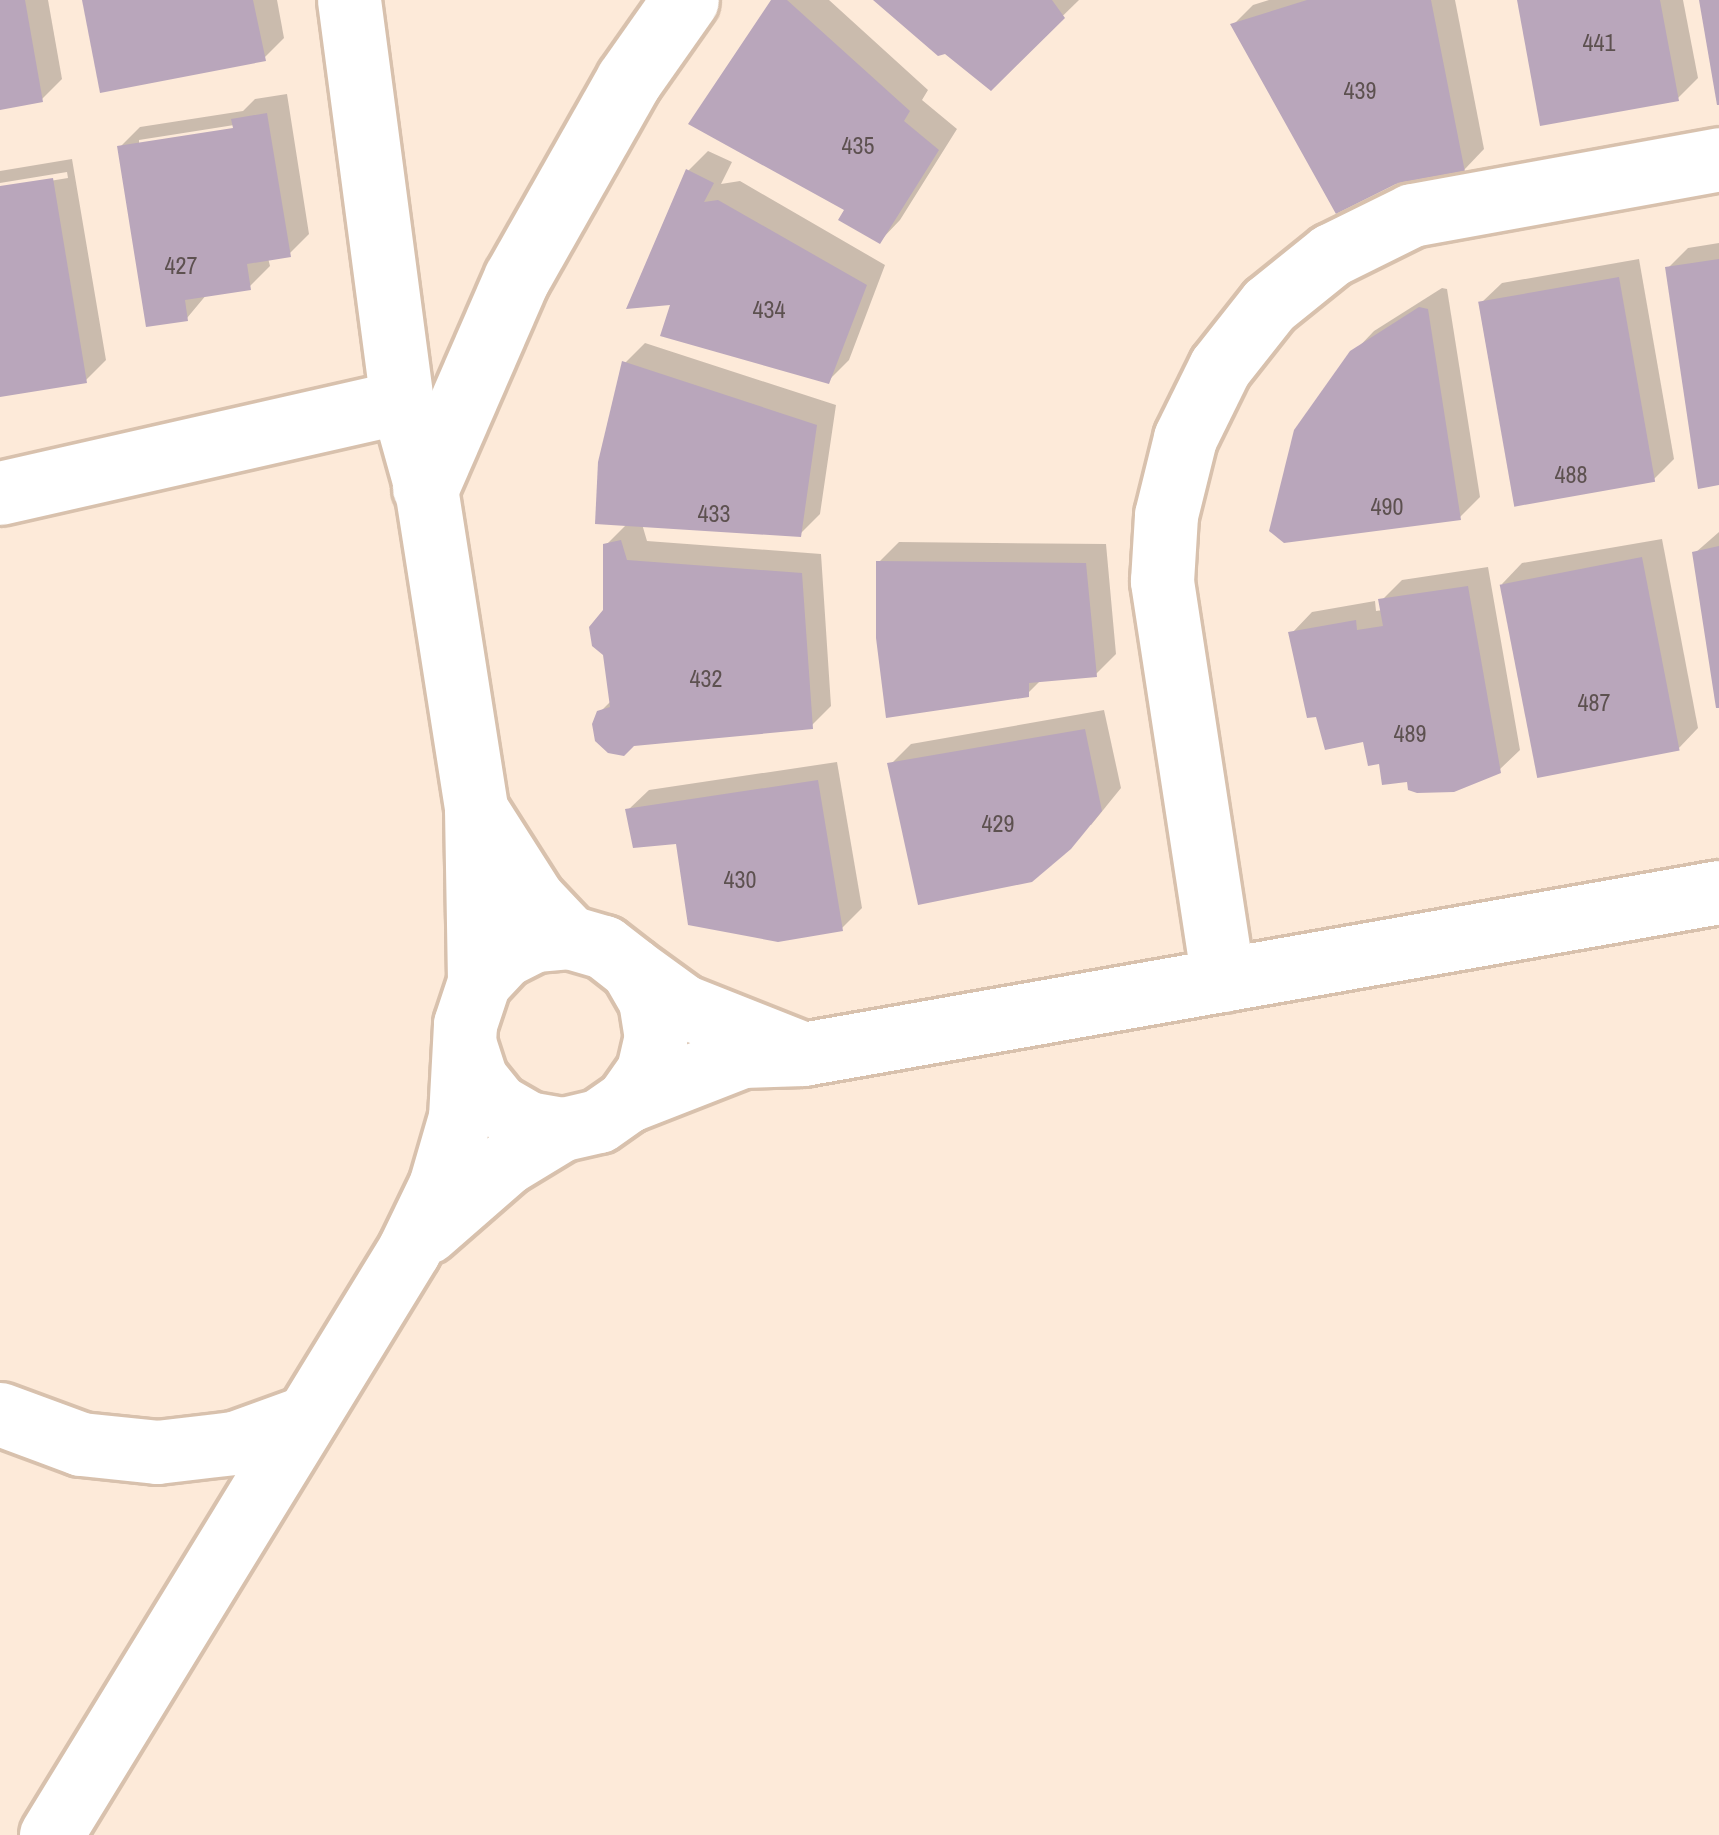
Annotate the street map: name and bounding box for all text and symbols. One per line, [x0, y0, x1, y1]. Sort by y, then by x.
house number: 441 [1583, 29, 1615, 57]
house number: 439 [1344, 77, 1376, 105]
house number: 435 [842, 132, 874, 160]
house number: 427 [165, 252, 197, 280]
house number: 434 [753, 296, 785, 324]
house number: 488 [1555, 461, 1587, 489]
house number: 490 [1371, 493, 1403, 521]
house number: 433 [698, 500, 730, 528]
house number: 432 [690, 665, 722, 693]
house number: 487 [1578, 689, 1610, 717]
house number: 489 [1394, 720, 1426, 748]
house number: 429 [982, 810, 1014, 838]
house number: 430 [724, 866, 756, 894]

